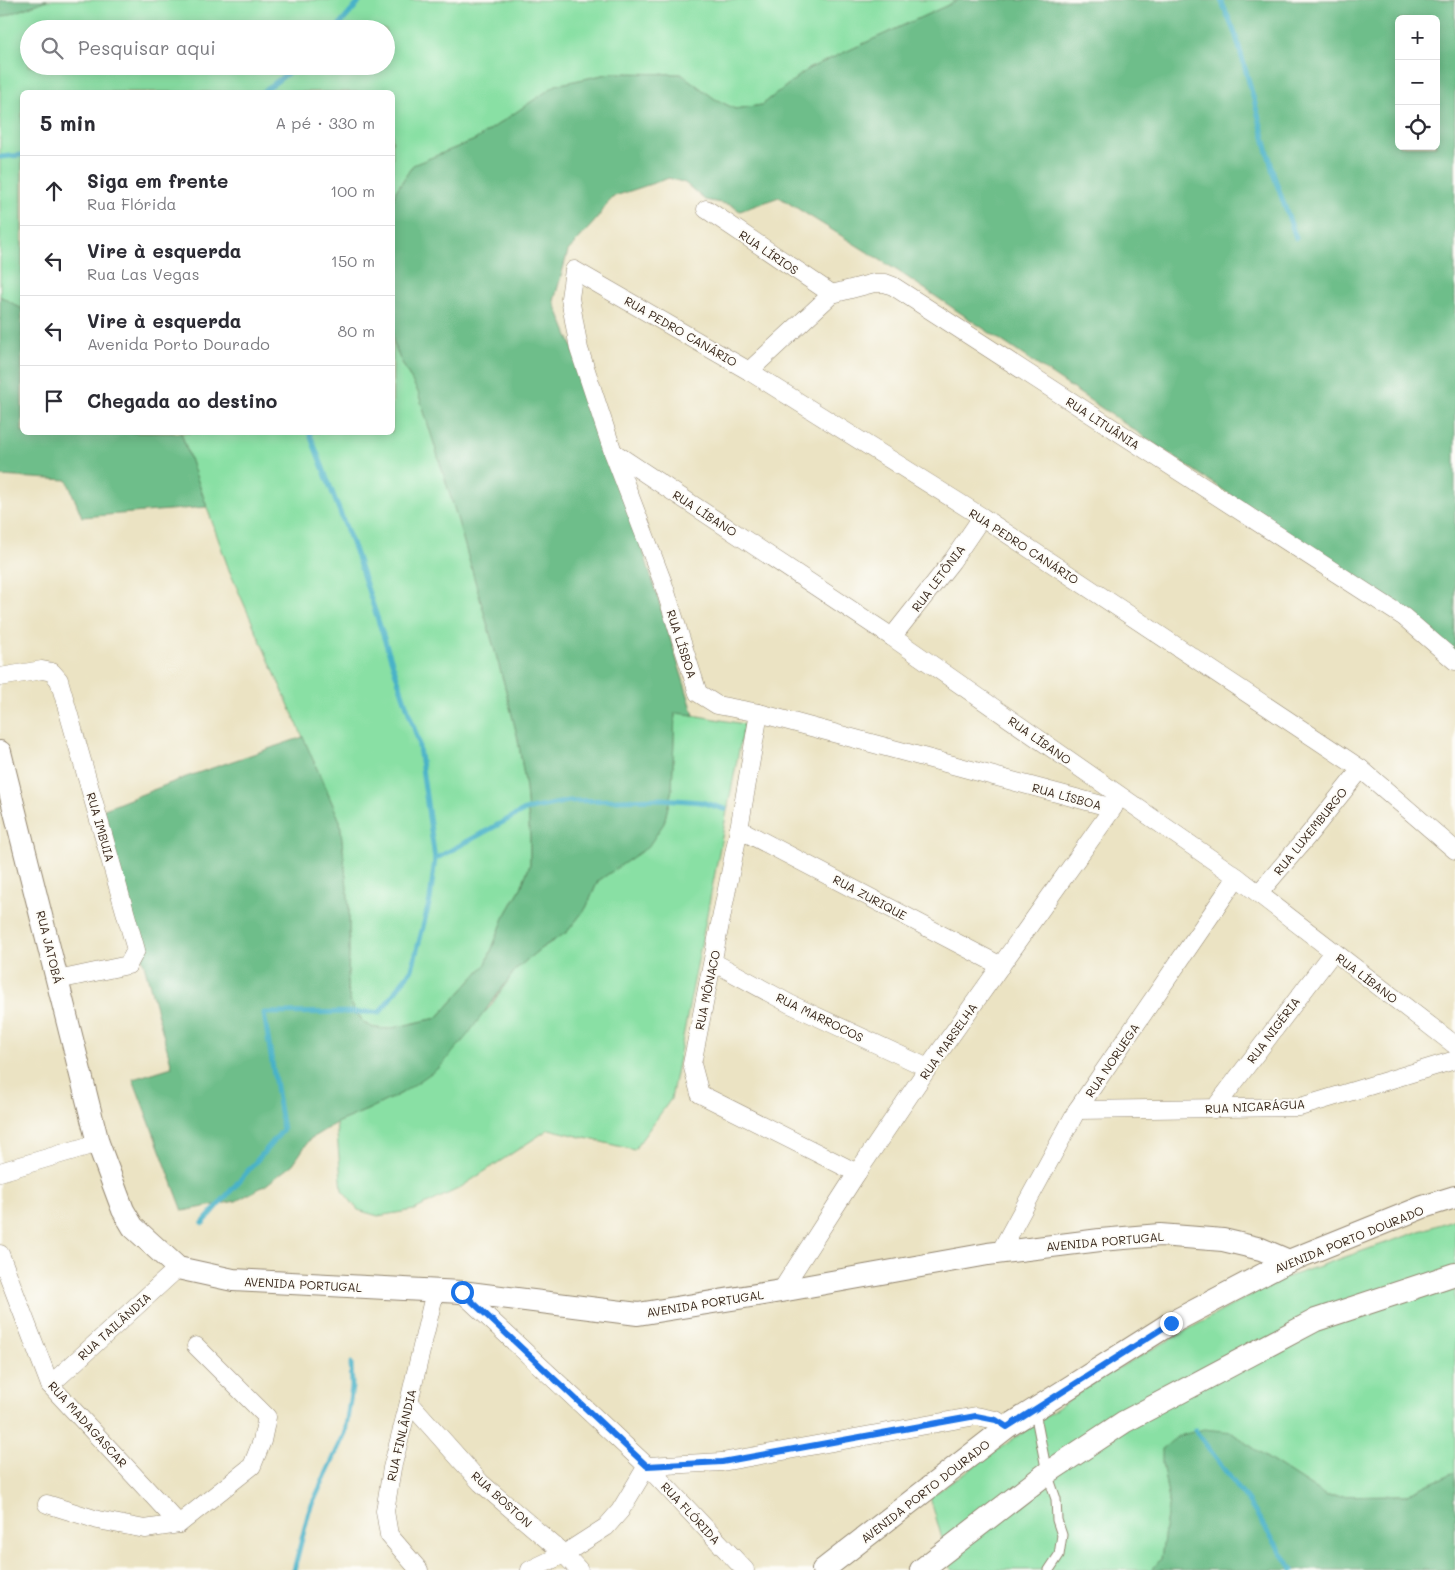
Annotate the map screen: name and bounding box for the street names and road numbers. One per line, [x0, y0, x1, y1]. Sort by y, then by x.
street label: RUA LÍRIOS [736, 226, 802, 278]
street label: RUA PEDRO CANÁRIO [622, 292, 740, 370]
street label: RUA LITUÂNIA [1063, 393, 1143, 453]
street label: RUA LÍBANO [670, 486, 740, 540]
street label: RUA PEDRO CANÁRIO [966, 504, 1082, 588]
street label: RUA LETÔNIA [908, 541, 968, 615]
street label: RUA LÍSBOA [663, 608, 701, 680]
street label: RUA LÍBANO [1005, 712, 1075, 768]
street label: RUA LÍSBOA [1030, 779, 1104, 813]
street label: RUA LUXEMBURGO [1270, 784, 1350, 878]
street label: RUA IMBUIA [83, 790, 119, 864]
street label: RUA ZURIQUE [830, 871, 910, 923]
street label: RUA JATOBÁ [33, 909, 67, 985]
street label: RUA MÔNACO [691, 949, 723, 1031]
street label: RUA LÍBANO [1333, 949, 1401, 1007]
street label: RUA MARROCOS [774, 989, 867, 1045]
street label: RUA NIGÉRIA [1243, 994, 1303, 1066]
street label: RUA MARSELHA [916, 999, 980, 1083]
street label: RUA NORUEGA [1081, 1020, 1143, 1100]
street label: RUA NICARÁGUA [1205, 1095, 1305, 1117]
street label: AVENIDA PORTO DOURADO [1272, 1202, 1426, 1276]
street label: AVENIDA PORTUGAL [1045, 1228, 1165, 1254]
street label: AVENIDA PORTUGAL [243, 1273, 363, 1295]
street label: AVENIDA PORTUGAL [645, 1286, 765, 1320]
street label: RUA TAILÂNDIA [74, 1289, 154, 1363]
street label: RUA MADAGASCAR [45, 1377, 131, 1471]
street label: RUA FINLÂNDIA [383, 1387, 419, 1483]
street label: AVENIDA PORTO DOURADO [857, 1436, 993, 1546]
street label: RUA BOSTON [468, 1467, 536, 1531]
street label: RUA FLÓRIDA [658, 1478, 724, 1548]

